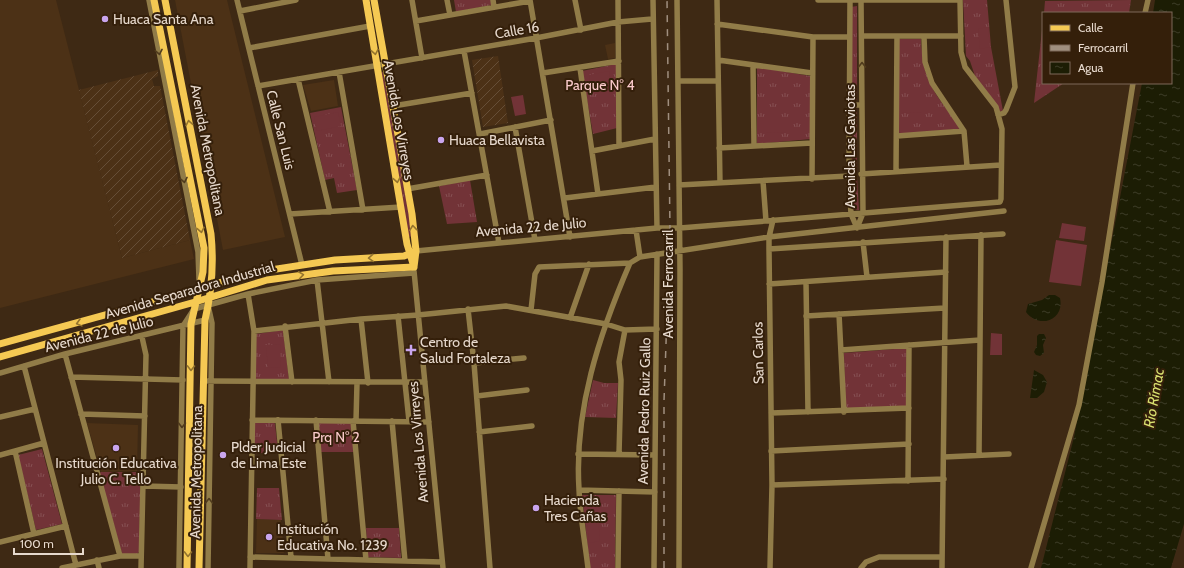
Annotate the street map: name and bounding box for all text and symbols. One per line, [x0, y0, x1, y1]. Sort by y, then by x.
place label: Huaca Santa Ana [113, 10, 214, 28]
legend [1042, 12, 1172, 84]
marker: Huaca Santa Ana [100, 14, 110, 24]
street label: Calle 16 [493, 17, 541, 43]
text: Calle [1078, 20, 1103, 35]
text: Ferrocarril [1078, 40, 1128, 55]
one-way arrow [154, 49, 163, 55]
one-way arrow [370, 49, 379, 55]
street label: Avenida Los Virreyes [380, 58, 418, 182]
text: Agua [1078, 60, 1104, 75]
one-way arrow [858, 62, 866, 68]
park label: Parque N° 4 [565, 76, 635, 94]
street label: Avenida Metropolitana [186, 83, 230, 217]
street label: Avenida Las Gaviotas [841, 84, 859, 208]
street label: Calle San Luis [262, 88, 300, 172]
one-way arrow [186, 120, 194, 126]
place label: Huaca Bellavista [449, 131, 545, 149]
marker: Huaca Bellavista [436, 135, 446, 145]
one-way arrow [179, 177, 187, 183]
one-way arrow [392, 177, 401, 183]
street label: Avenida 22 de Julio [475, 213, 587, 241]
one-way arrow [409, 225, 418, 231]
one-way arrow [196, 227, 204, 234]
street label: Avenida Ferrocarril [659, 229, 677, 338]
one-way arrow [368, 254, 374, 263]
street label: Avenida Separadora Industrial [103, 257, 277, 323]
one-way arrow [298, 271, 304, 280]
street label: Avenida 22 de Julio [43, 312, 155, 356]
one-way arrow [75, 318, 82, 327]
street label: San Carlos [748, 321, 768, 384]
place label: Centro de Salud Fortaleza [420, 333, 511, 367]
street label: Avenida Pedro Ruiz Gallo [634, 337, 654, 485]
marker: Centro de Salud Fortaleza [405, 344, 417, 356]
one-way arrow [187, 365, 196, 371]
water label: Río Rímac [1140, 366, 1168, 429]
street label: Avenida Los Virreyes [404, 380, 432, 503]
street label: Avenida Metropolitana [186, 405, 206, 539]
one-way arrow [178, 422, 186, 428]
park label: Prq N° 2 [312, 428, 360, 446]
place label: Plder Judicial de Lima Este [231, 438, 307, 472]
marker: Institución Educativa Julio C. Tello [111, 443, 121, 453]
marker: Plder Judicial de Lima Este [218, 450, 228, 460]
place label: Institución Educativa Julio C. Tello [55, 454, 177, 488]
place label: Hacienda Tres Cañas [544, 491, 606, 525]
one-way arrow [205, 498, 213, 504]
marker: Hacienda Tres Cañas [531, 503, 541, 513]
place label: Institución Educativa No. 1239 [277, 520, 388, 554]
scale bar [14, 530, 83, 556]
marker: Institución Educativa No. 1239 [264, 532, 274, 542]
text: 100 m [20, 536, 54, 551]
one-way arrow [183, 551, 192, 557]

